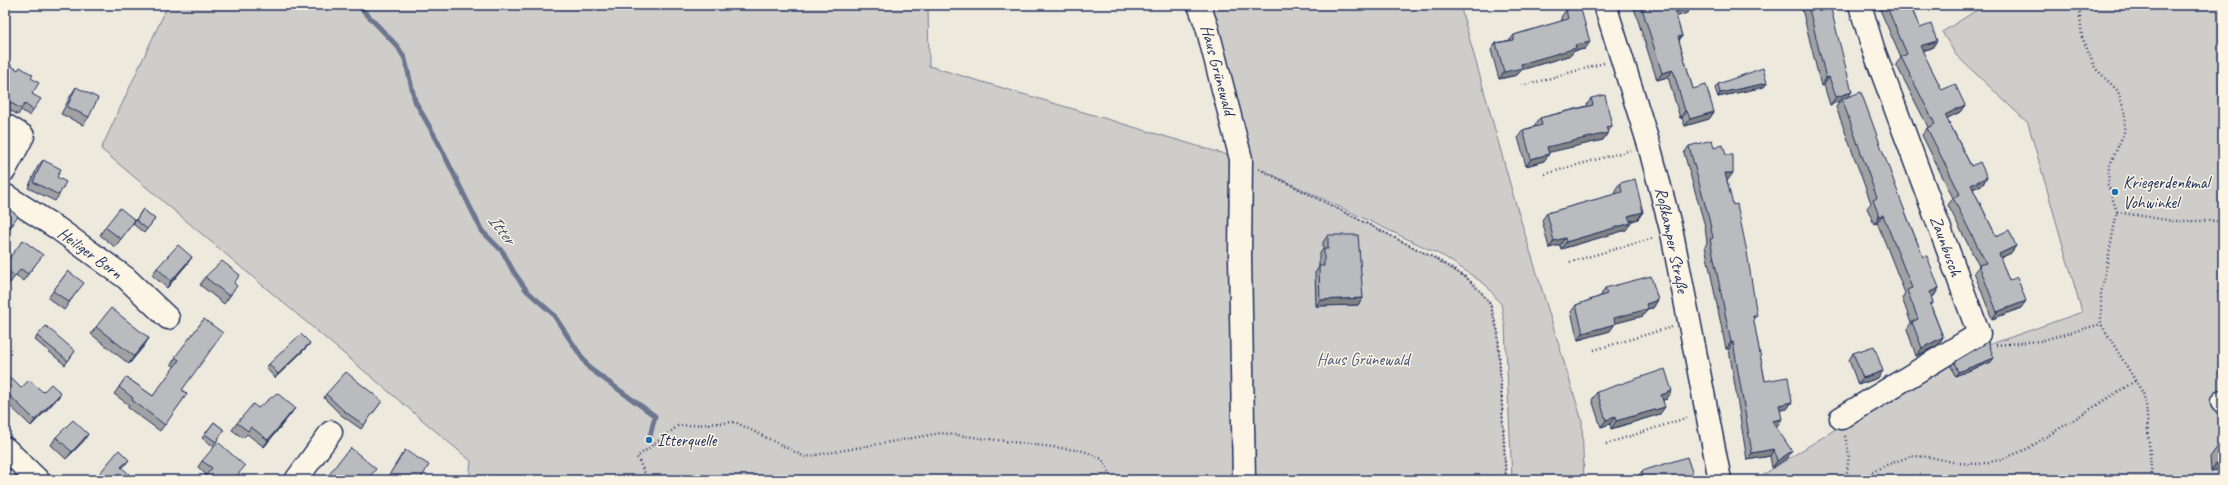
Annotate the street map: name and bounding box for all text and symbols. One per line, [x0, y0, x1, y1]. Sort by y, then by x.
street label: Haus Grünewald [1196, 23, 1241, 120]
place label: Kriegerdenkmal Vohwinkel [2123, 172, 2212, 213]
street label: Roßkamper Straße [1651, 185, 1694, 296]
marker: Kriegerdenkmal Vohwinkel [2110, 187, 2120, 197]
water label: Itter [484, 210, 523, 251]
street label: Zaunbusch [1925, 213, 1967, 280]
street label: Heiliger Born [54, 223, 127, 284]
park label: Haus Grünewald [1317, 349, 1412, 370]
place label: Itterquelle [657, 430, 718, 451]
marker: Itterquelle [644, 435, 654, 445]

